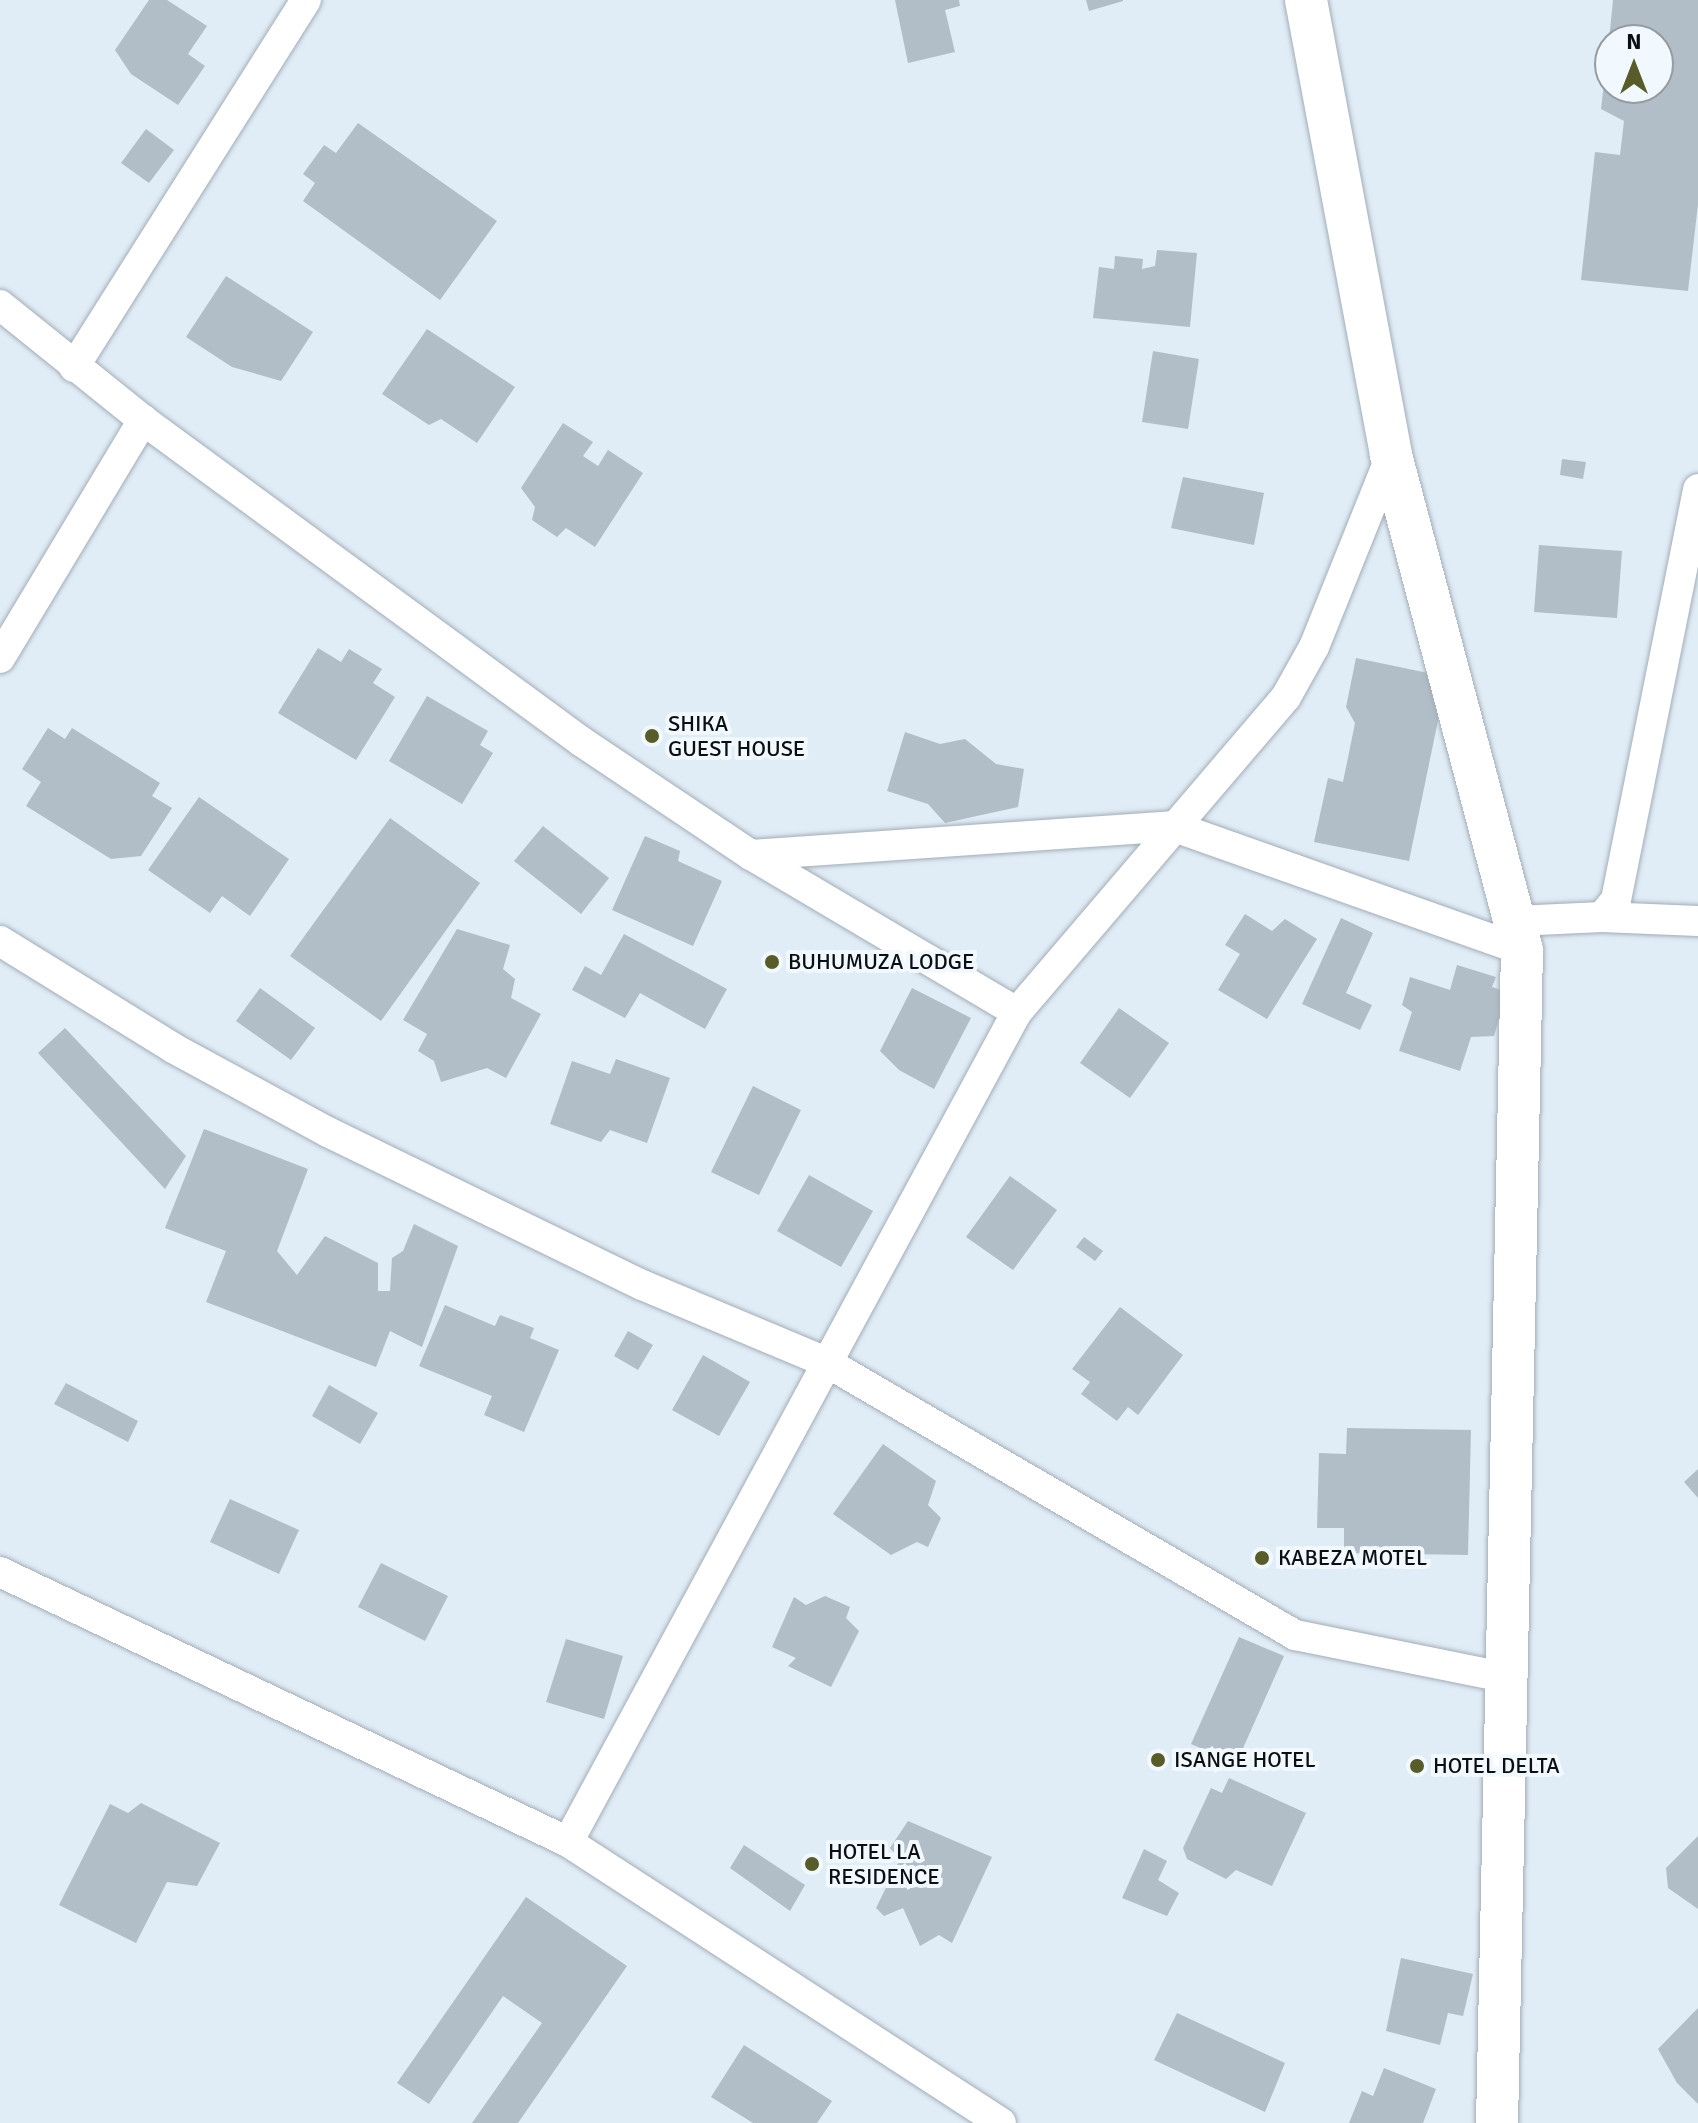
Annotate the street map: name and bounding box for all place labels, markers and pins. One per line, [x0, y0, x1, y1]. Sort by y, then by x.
place label: SHIKA GUEST HOUSE [668, 710, 805, 762]
marker: SHIKA GUEST HOUSE [643, 727, 661, 745]
place label: BUHUMUZA LODGE [788, 949, 974, 975]
marker: BUHUMUZA LODGE [763, 953, 781, 971]
place label: KABEZA MOTEL [1278, 1545, 1427, 1571]
marker: KABEZA MOTEL [1253, 1549, 1271, 1567]
place label: ISANGE HOTEL [1174, 1747, 1316, 1773]
marker: ISANGE HOTEL [1149, 1751, 1167, 1769]
place label: HOTEL DELTA [1433, 1753, 1560, 1779]
marker: HOTEL DELTA [1408, 1757, 1426, 1775]
place label: HOTEL LA RESIDENCE [828, 1838, 940, 1890]
marker: HOTEL LA RESIDENCE [803, 1855, 821, 1873]

